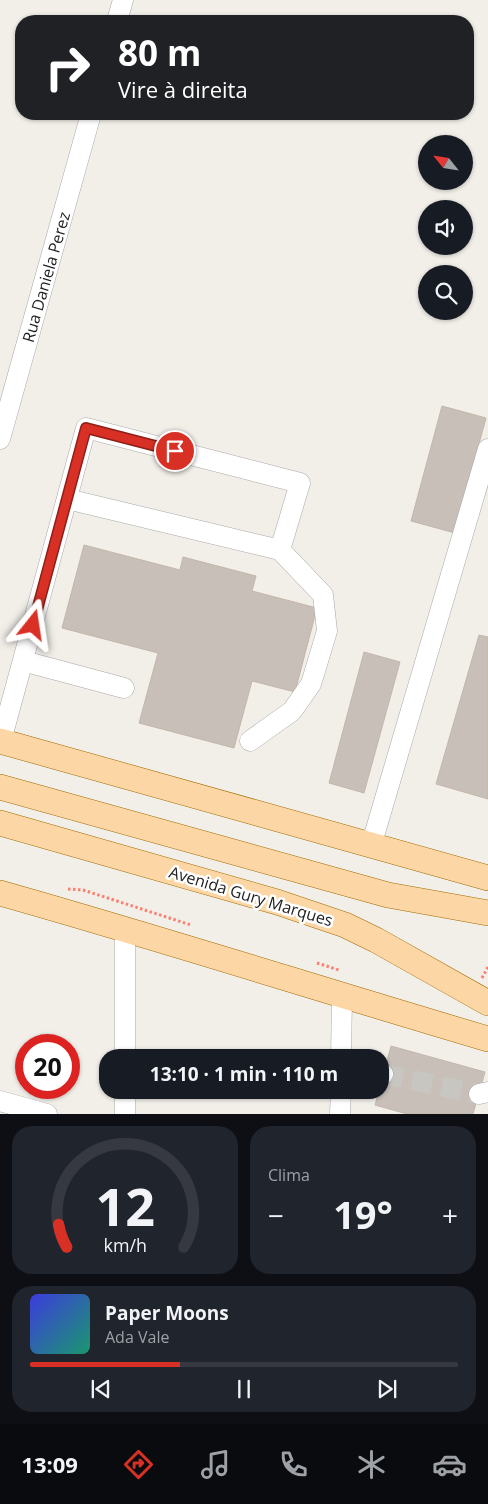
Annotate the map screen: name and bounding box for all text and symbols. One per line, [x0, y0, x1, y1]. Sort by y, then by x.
text: 80 m [118, 29, 201, 76]
icon: right [35, 35, 100, 100]
text: Vire à direita [118, 74, 248, 104]
north arrow [418, 135, 472, 190]
map controls [418, 135, 473, 320]
button: sound [418, 200, 473, 255]
street label: Rua Daniela Perez [17, 209, 75, 345]
button: search [418, 265, 473, 320]
pin [154, 430, 196, 472]
icon: arrive [161, 437, 189, 465]
position arrow [6, 598, 58, 650]
street label: Avenida Gury Marques [167, 861, 335, 931]
speed limit sign: 20 [15, 1034, 80, 1099]
text: 13:10 · 1 min · 110 m [150, 1061, 338, 1087]
text: Clima [268, 1164, 310, 1186]
text: 12 [95, 1170, 155, 1241]
text: 19° [333, 1188, 393, 1240]
text: − [268, 1196, 284, 1234]
text: + [442, 1196, 458, 1234]
text: km/h [103, 1233, 147, 1257]
text: Paper Moons [105, 1300, 229, 1326]
text: Ada Vale [105, 1326, 169, 1348]
icon: previous [87, 1375, 115, 1403]
icon: pause [230, 1375, 258, 1403]
icon: next [373, 1375, 401, 1403]
icon: directions [121, 1447, 156, 1482]
icon: music [198, 1447, 233, 1482]
icon: phone [276, 1447, 311, 1482]
icon: climate [354, 1447, 389, 1482]
icon: car [432, 1447, 467, 1482]
text: 13:09 [21, 1449, 78, 1479]

